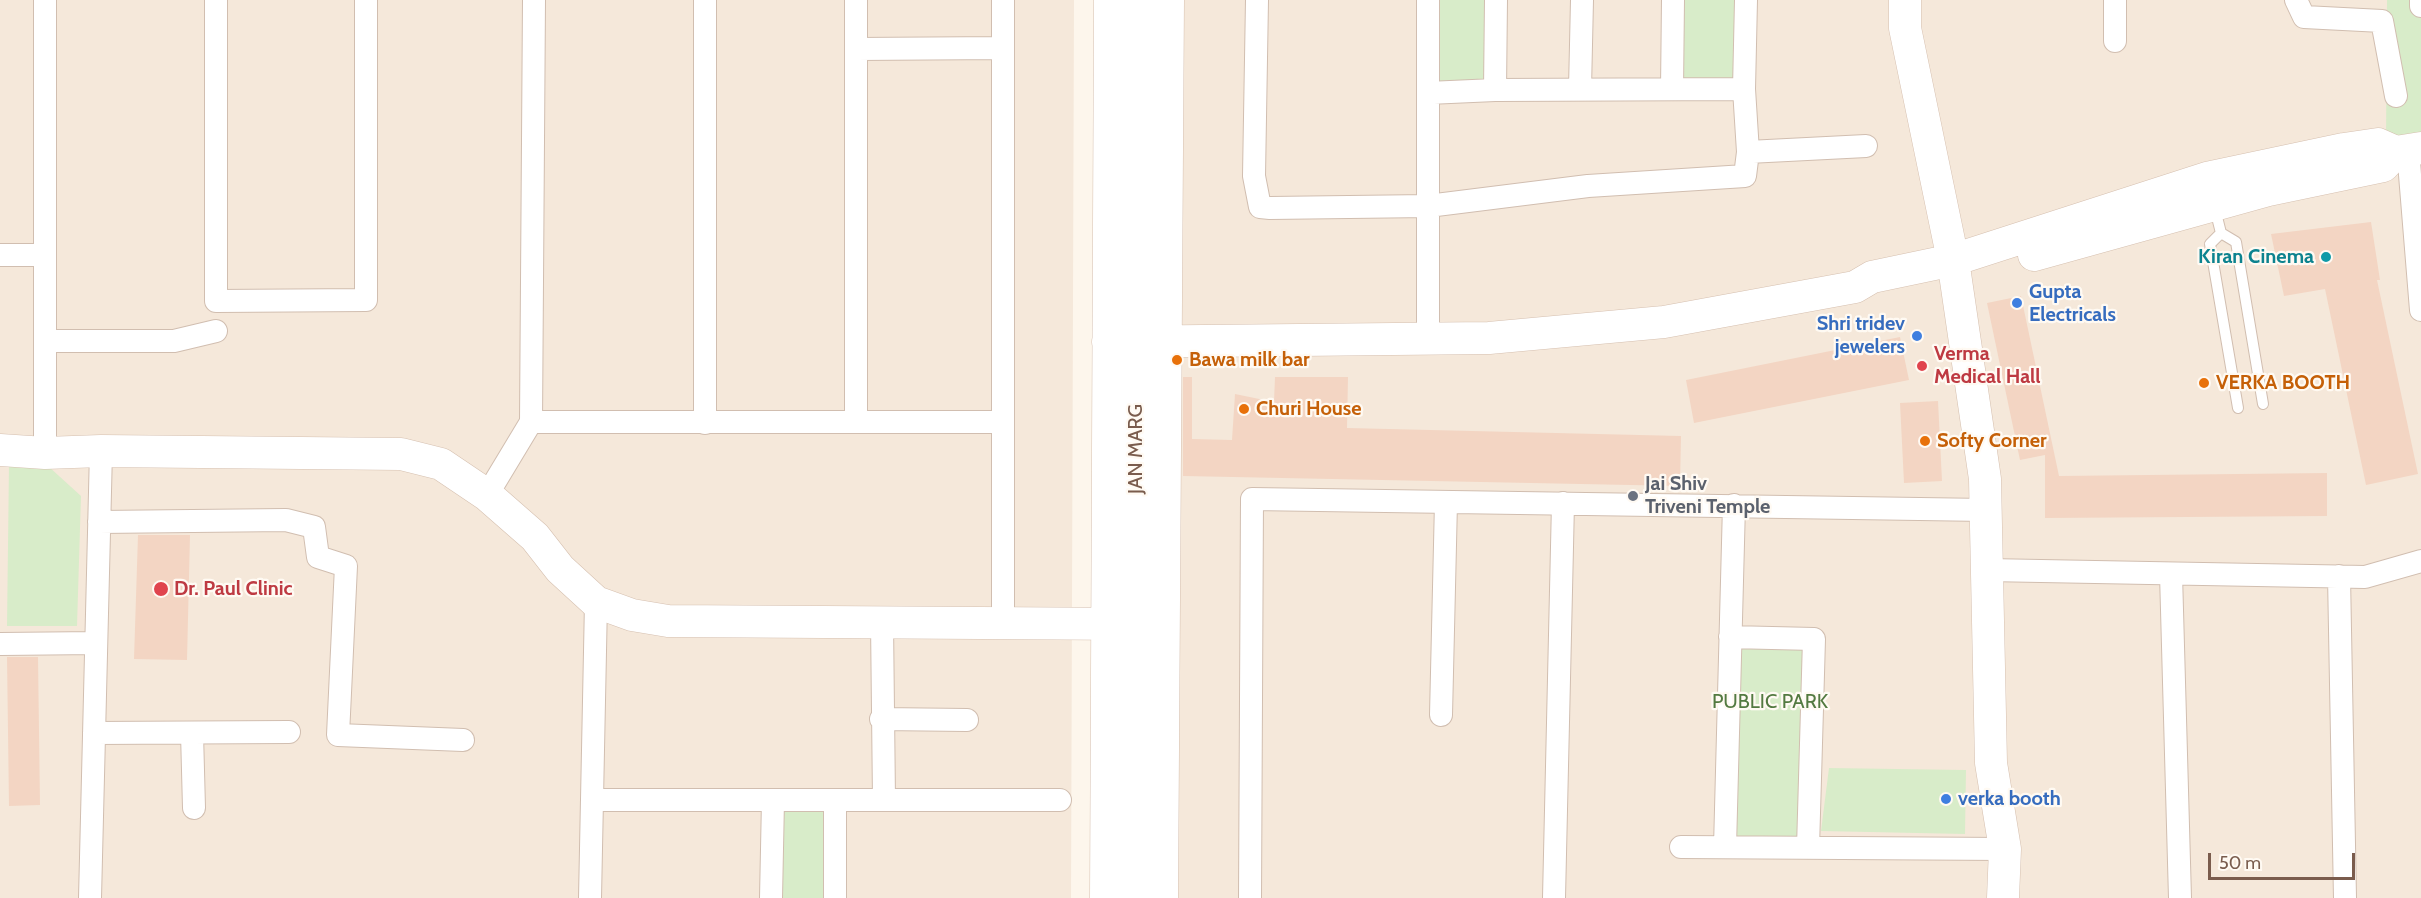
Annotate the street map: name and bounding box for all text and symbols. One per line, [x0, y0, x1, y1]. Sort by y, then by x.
place label: Kiran Cinema [2198, 245, 2314, 269]
marker: Kiran Cinema [2319, 250, 2333, 264]
place label: Gupta Electricals [2029, 280, 2116, 327]
marker: Gupta Electricals [2010, 296, 2024, 310]
place label: Shri tridev jewelers [1817, 312, 1905, 359]
marker: Shri tridev jewelers [1910, 329, 1924, 343]
place label: Verma Medical Hall [1934, 342, 2041, 389]
place label: Bawa milk bar [1189, 348, 1310, 372]
marker: Bawa milk bar [1170, 353, 1184, 367]
marker: Verma Medical Hall [1915, 359, 1929, 373]
place label: VERKA BOOTH [2216, 371, 2350, 395]
marker: VERKA BOOTH [2197, 376, 2211, 390]
place label: Churi House [1256, 397, 1362, 421]
marker: Churi House [1237, 402, 1251, 416]
street label: JAN MARG [1124, 404, 1148, 494]
place label: Softy Corner [1937, 429, 2047, 453]
marker: Softy Corner [1918, 434, 1932, 448]
place label: Jai Shiv Triveni Temple [1645, 472, 1770, 519]
marker: Jai Shiv Triveni Temple [1626, 489, 1640, 503]
place label: Dr. Paul Clinic [174, 577, 293, 601]
marker: Dr. Paul Clinic [152, 580, 170, 598]
park label: PUBLIC PARK [1712, 690, 1828, 714]
place label: verka booth [1958, 787, 2061, 811]
marker: verka booth [1939, 792, 1953, 806]
scale bar [2211, 841, 2358, 879]
text: 50 m [2219, 852, 2261, 874]

